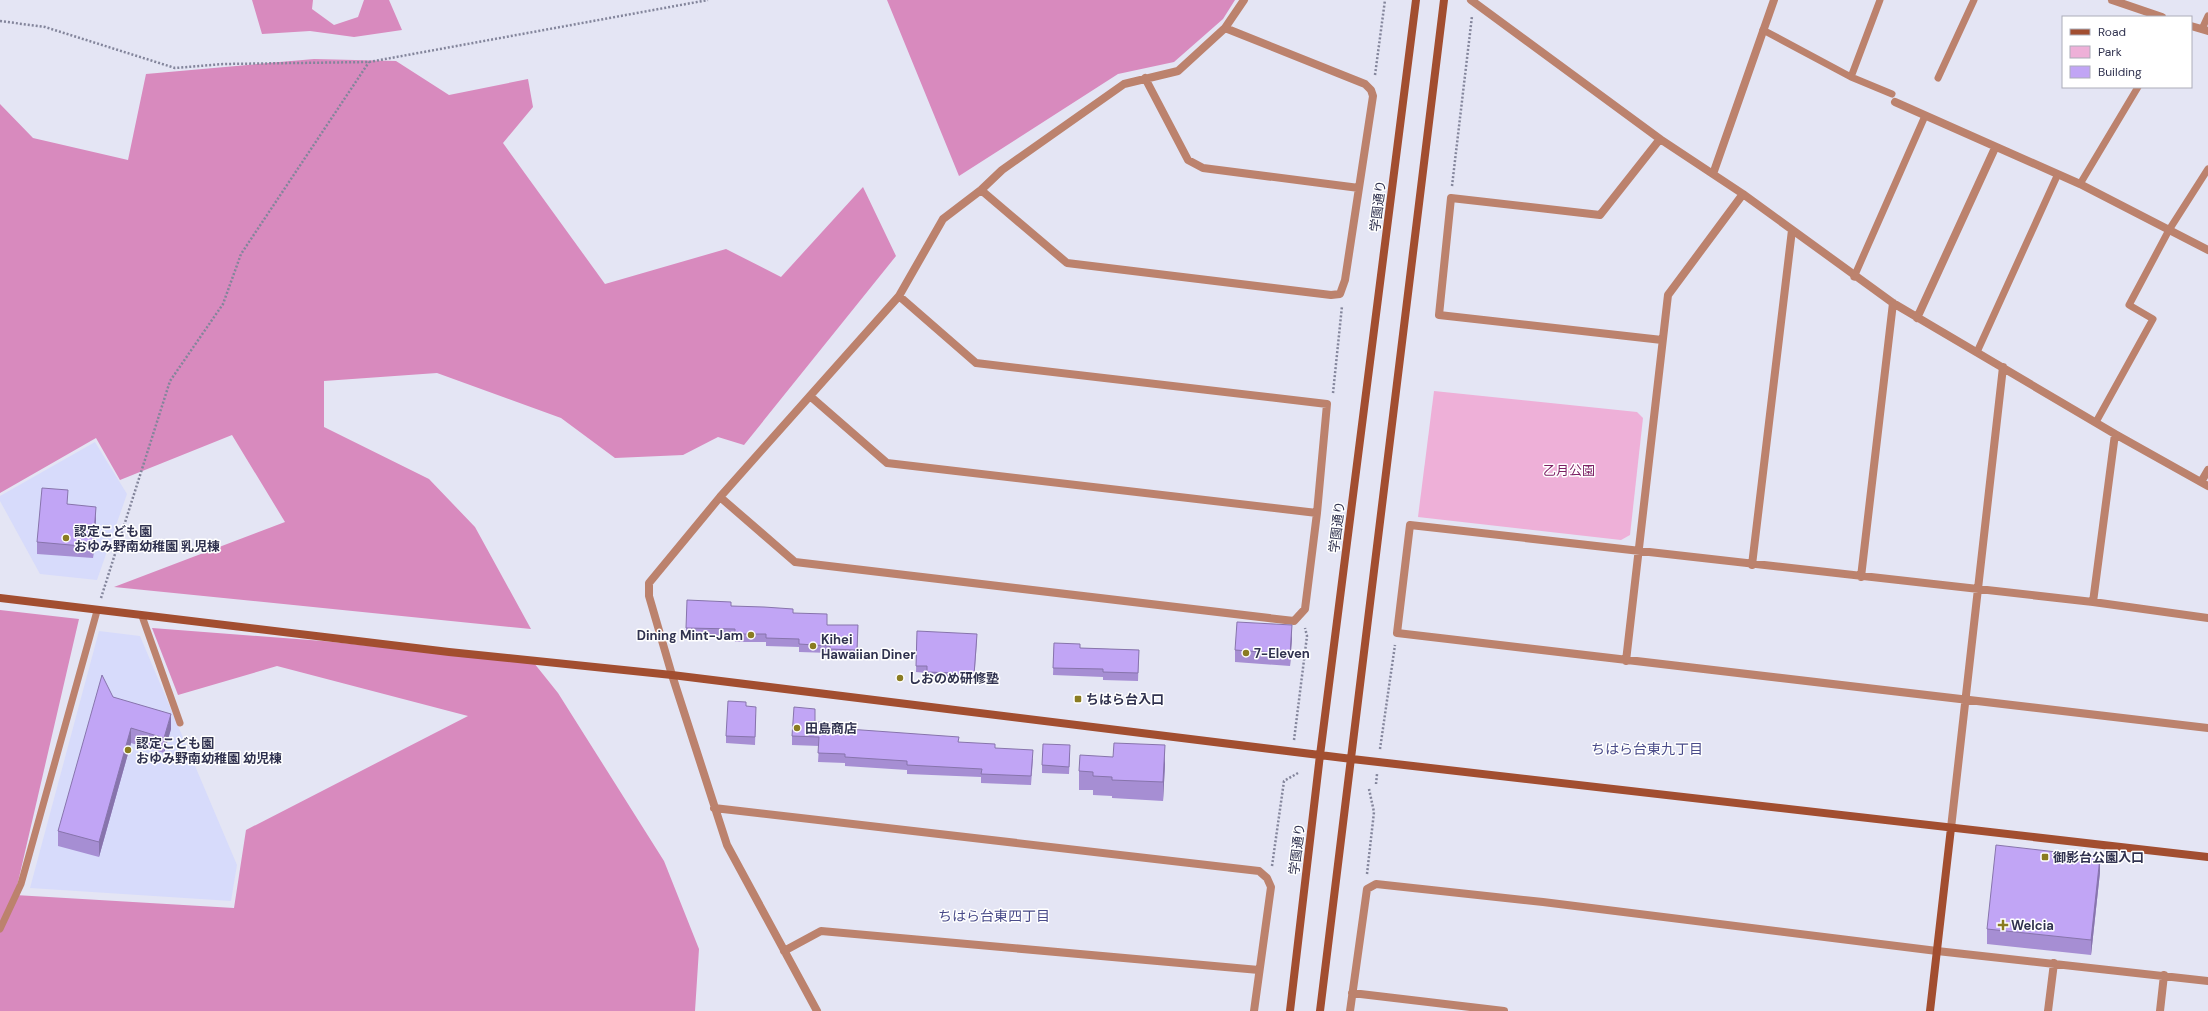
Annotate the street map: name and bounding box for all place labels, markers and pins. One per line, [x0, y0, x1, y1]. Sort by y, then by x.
place label: 認定こども園 おゆみ野南幼稚園 乳児棟 [74, 523, 220, 555]
marker: 認定こども園 おゆみ野南幼稚園 乳児棟 [61, 533, 71, 543]
place label: Dining Mint-Jam [637, 627, 743, 644]
marker: Dining Mint-Jam [746, 630, 756, 640]
place label: Kihei Hawaiian Diner [821, 631, 916, 663]
marker: Kihei Hawaiian Diner [808, 641, 818, 651]
place label: 7-Eleven [1254, 645, 1310, 662]
marker: 7-Eleven [1241, 648, 1251, 658]
place label: しおのめ研修塾 [908, 670, 999, 687]
marker: しおのめ研修塾 [895, 673, 905, 683]
place label: ちはら台入口 [1086, 691, 1164, 708]
marker: ちはら台入口 [1073, 694, 1083, 704]
place label: 田島商店 [805, 720, 857, 737]
marker: 田島商店 [792, 723, 802, 733]
place label: 認定こども園 おゆみ野南幼稚園 幼児棟 [136, 735, 282, 767]
marker: 認定こども園 おゆみ野南幼稚園 幼児棟 [123, 745, 133, 755]
place label: 御影台公園入口 [2053, 849, 2144, 866]
marker: 御影台公園入口 [2040, 852, 2050, 862]
place label: Welcia [2011, 917, 2054, 934]
marker: Welcia [1998, 920, 2008, 930]

